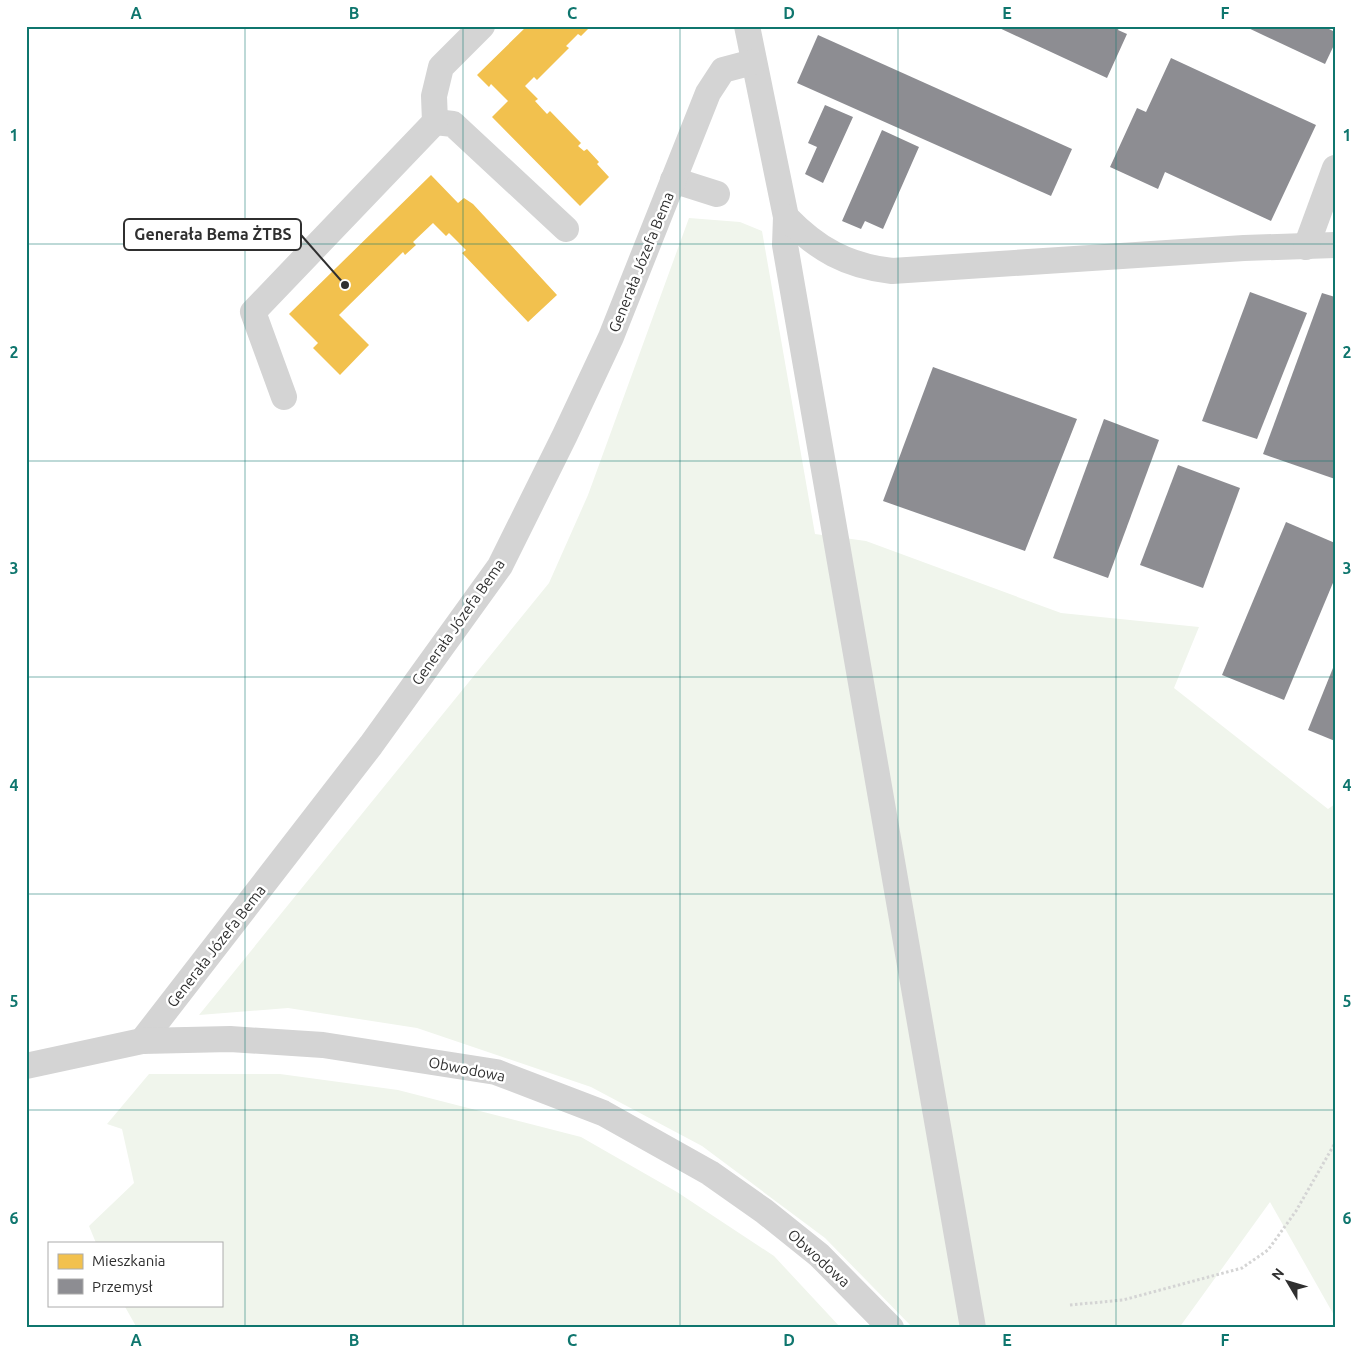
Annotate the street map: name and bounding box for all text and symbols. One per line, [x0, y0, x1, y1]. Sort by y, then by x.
text: A [130, 4, 142, 22]
text: B [349, 4, 359, 22]
text: C [567, 4, 577, 22]
text: D [783, 4, 795, 22]
text: E [1002, 4, 1012, 22]
text: F [1221, 4, 1230, 22]
text: 1 [9, 126, 19, 144]
text: 1 [1342, 126, 1352, 144]
street label: Generała Józefa Bema [605, 189, 677, 335]
callout: Generała Bema ŻTBS [124, 219, 301, 250]
text: Generała Bema ŻTBS [134, 225, 292, 243]
text: 2 [9, 343, 19, 361]
text: 2 [1342, 343, 1352, 361]
street label: Generała Józefa Bema [408, 556, 508, 688]
text: 3 [9, 559, 19, 577]
text: 3 [1342, 559, 1352, 577]
text: 4 [9, 776, 19, 794]
text: 4 [1342, 776, 1352, 794]
street label: Generała Józefa Bema [163, 882, 269, 1010]
text: 5 [9, 992, 19, 1010]
text: 5 [1342, 992, 1352, 1010]
street label: Obwodowa [427, 1053, 507, 1085]
text: 6 [9, 1209, 19, 1227]
text: 6 [1342, 1209, 1352, 1227]
street label: Obwodowa [784, 1226, 854, 1290]
legend [48, 1242, 222, 1306]
text: Mieszkania [92, 1252, 166, 1269]
north arrow [1264, 1256, 1314, 1306]
text: N [1268, 1265, 1287, 1283]
text: Przemysł [92, 1278, 152, 1295]
text: A [130, 1331, 142, 1349]
text: B [349, 1331, 359, 1349]
text: C [567, 1331, 577, 1349]
text: D [783, 1331, 795, 1349]
text: E [1002, 1331, 1012, 1349]
text: F [1221, 1331, 1230, 1349]

